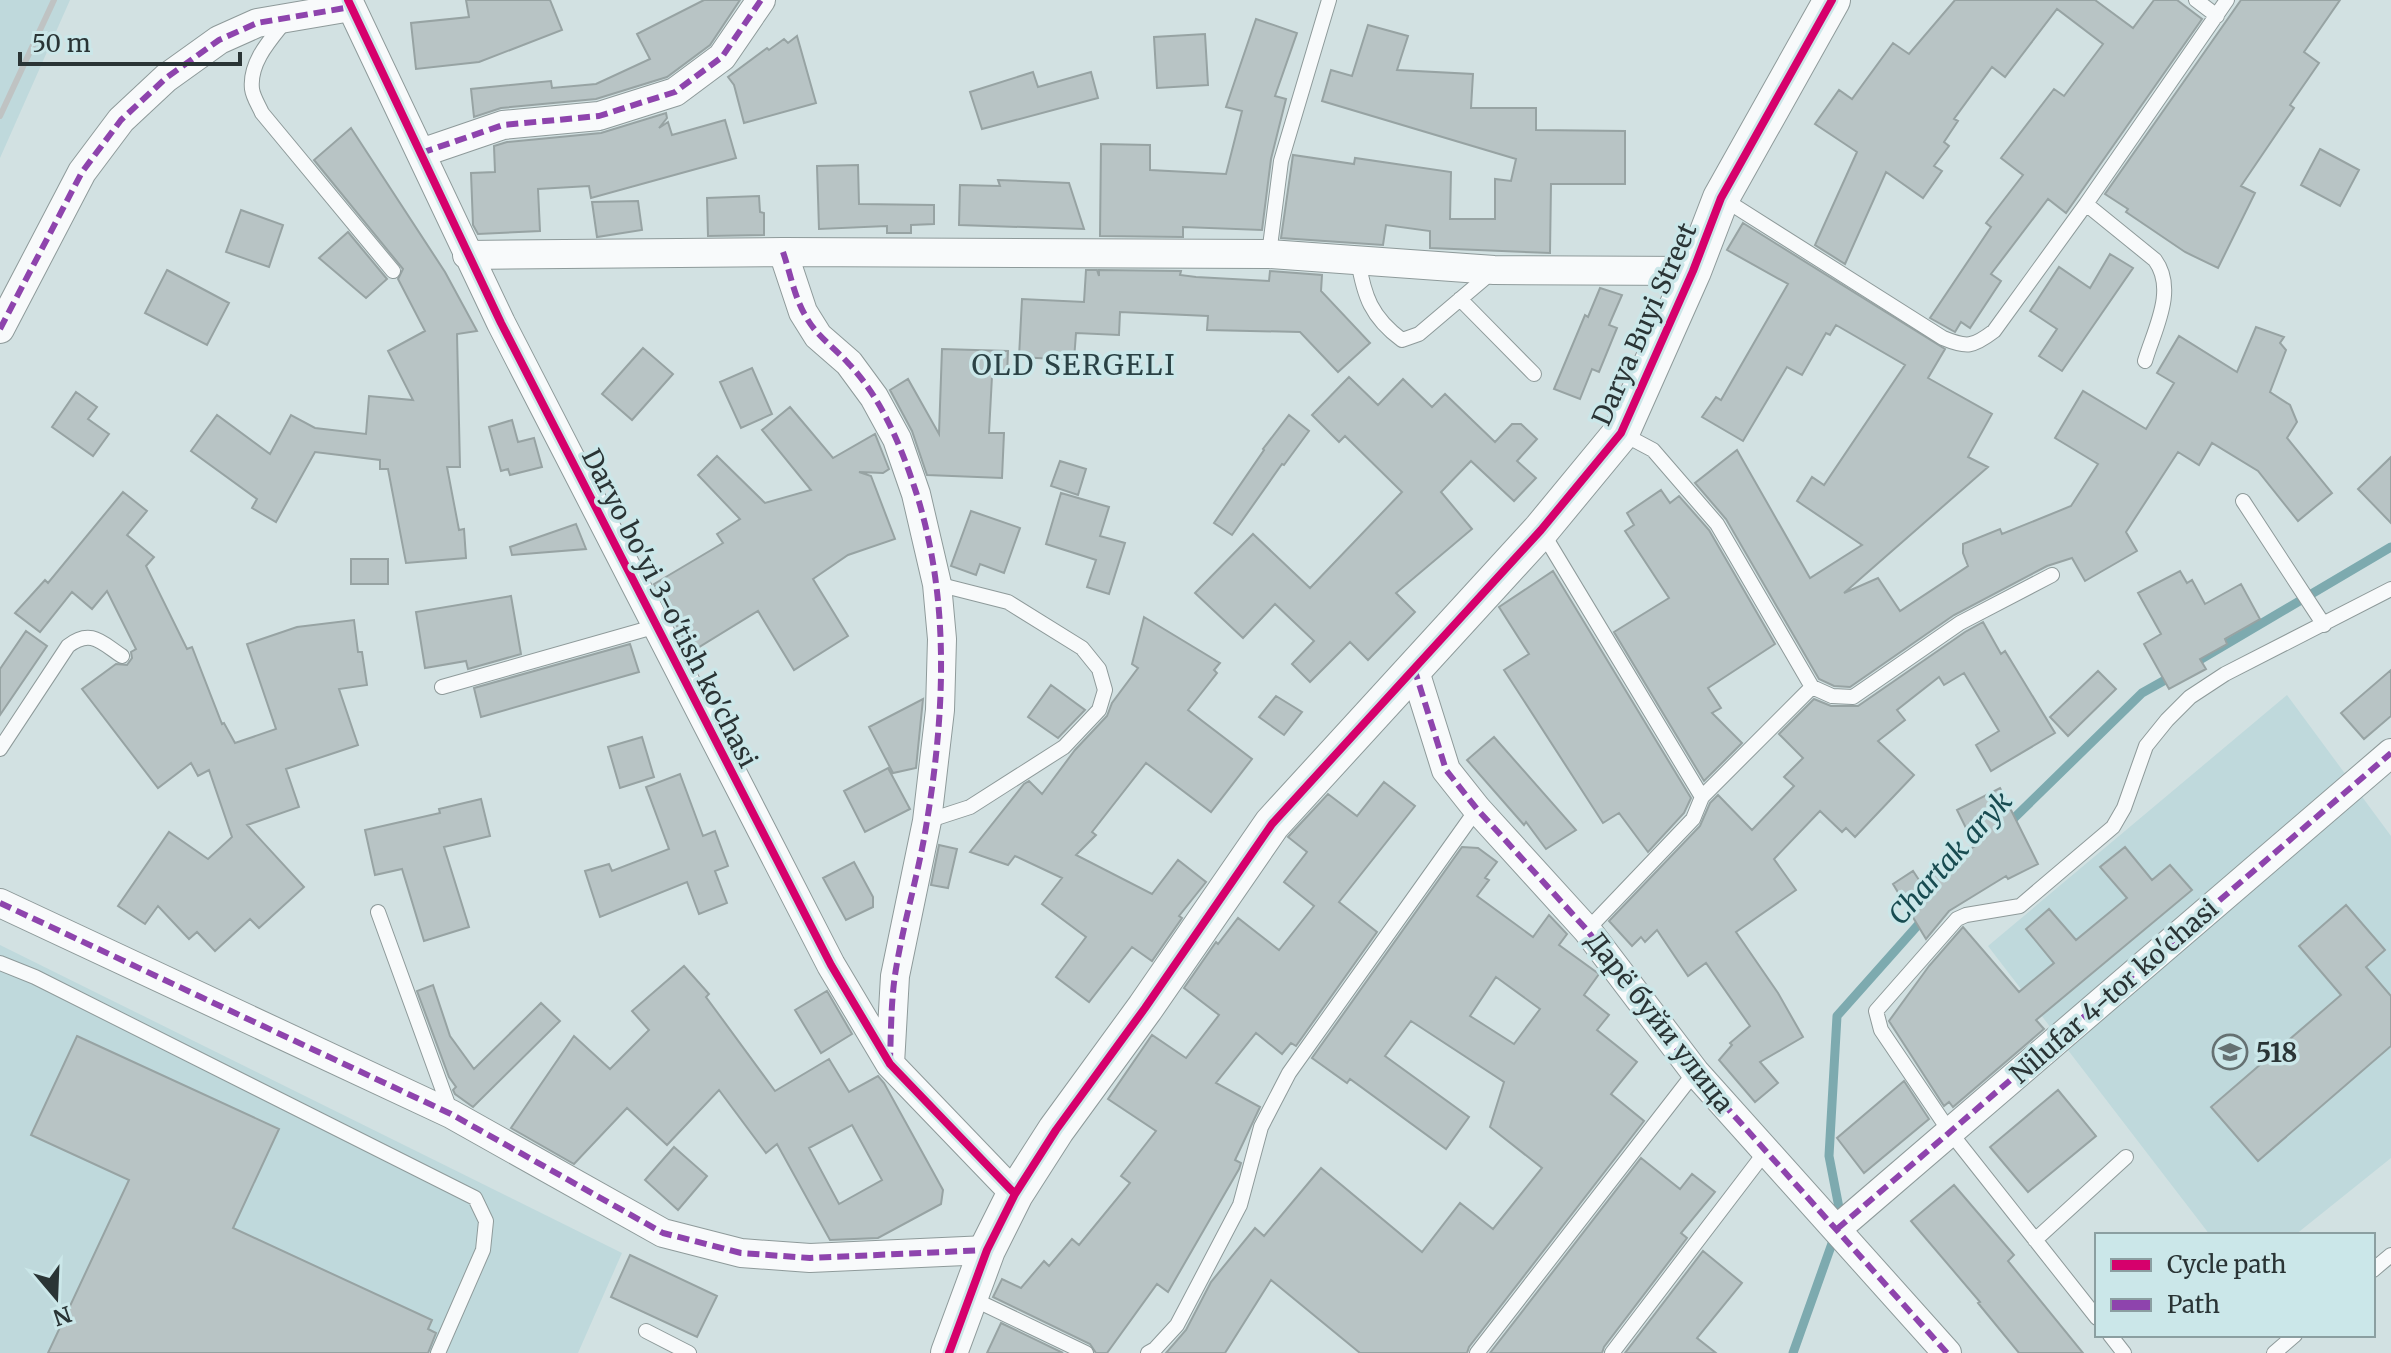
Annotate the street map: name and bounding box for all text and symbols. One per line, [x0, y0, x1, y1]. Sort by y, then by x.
scale bar [20, 16, 240, 66]
text: 50 m [32, 28, 91, 59]
street label: Darya Buyi Street [1585, 218, 1703, 430]
district label: OLD SERGELI [971, 347, 1177, 383]
street label: Daryo bo'yi 3-o'tish ko'chasi [575, 443, 765, 773]
water label: Chartak aryk [1881, 784, 2019, 932]
street label: Nilufar 4-tor ko'chasi [2003, 892, 2225, 1090]
street label: Дарё буйи улица [1579, 925, 1741, 1119]
school or university icon: 518 [2211, 1033, 2249, 1071]
place label: 518 [2256, 1036, 2297, 1069]
legend [2095, 1233, 2375, 1337]
text: Cycle path [2167, 1249, 2286, 1280]
north arrow [16, 1257, 96, 1337]
text: Path [2167, 1289, 2220, 1320]
text: N [49, 1300, 75, 1332]

